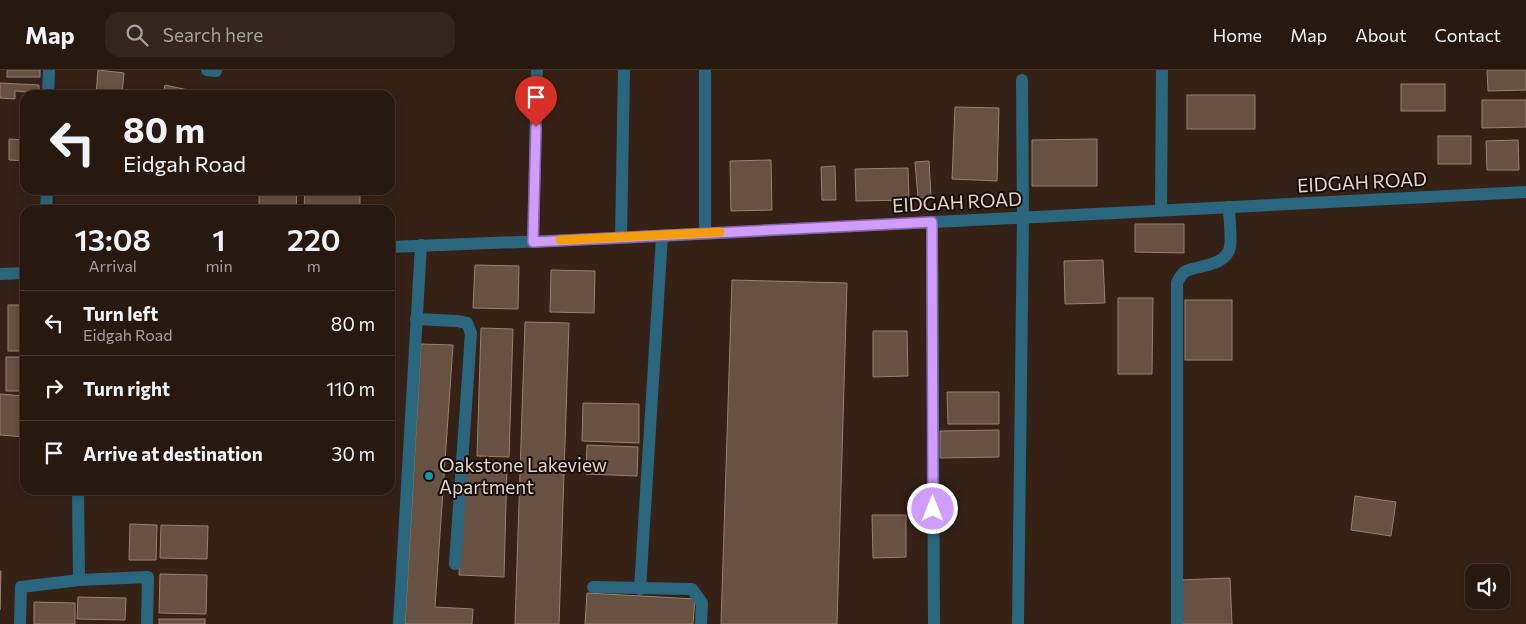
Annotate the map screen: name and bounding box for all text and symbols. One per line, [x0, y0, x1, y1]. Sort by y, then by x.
search box [105, 12, 455, 57]
text: Map [25, 20, 75, 49]
icon: search [123, 21, 151, 49]
text: Search here [163, 23, 263, 46]
text: Home [1213, 24, 1262, 46]
text: Map [1290, 24, 1327, 46]
text: About [1355, 24, 1407, 46]
text: Contact [1435, 24, 1501, 46]
pin [515, 76, 557, 127]
icon: arrive [522, 83, 550, 111]
text: 80 m [123, 107, 205, 150]
icon: left [40, 110, 105, 175]
text: Eidgah Road [123, 150, 246, 177]
street label: EIDGAH ROAD [1296, 167, 1427, 196]
street label: EIDGAH ROAD [891, 187, 1022, 216]
text: 13:08 [74, 220, 151, 257]
text: 1 [212, 220, 226, 257]
text: 220 [287, 220, 341, 257]
text: Arrival [88, 256, 137, 275]
text: min [205, 256, 233, 275]
text: m [307, 256, 321, 275]
text: Turn left [83, 302, 158, 325]
icon: left [40, 309, 68, 337]
text: 80 m [331, 312, 375, 335]
text: Eidgah Road [83, 325, 172, 344]
icon: right [40, 374, 68, 402]
text: Turn right [83, 377, 170, 400]
text: 110 m [326, 377, 375, 400]
icon: arrive [40, 439, 68, 467]
text: Arrive at destination [83, 442, 263, 465]
text: 30 m [332, 442, 375, 465]
place label: Oakstone Lakeview Apartment [439, 453, 607, 498]
marker: Oakstone Lakeview Apartment [423, 470, 435, 482]
position arrow [906, 482, 958, 534]
map controls [1465, 564, 1510, 609]
button: sound [1465, 564, 1510, 609]

